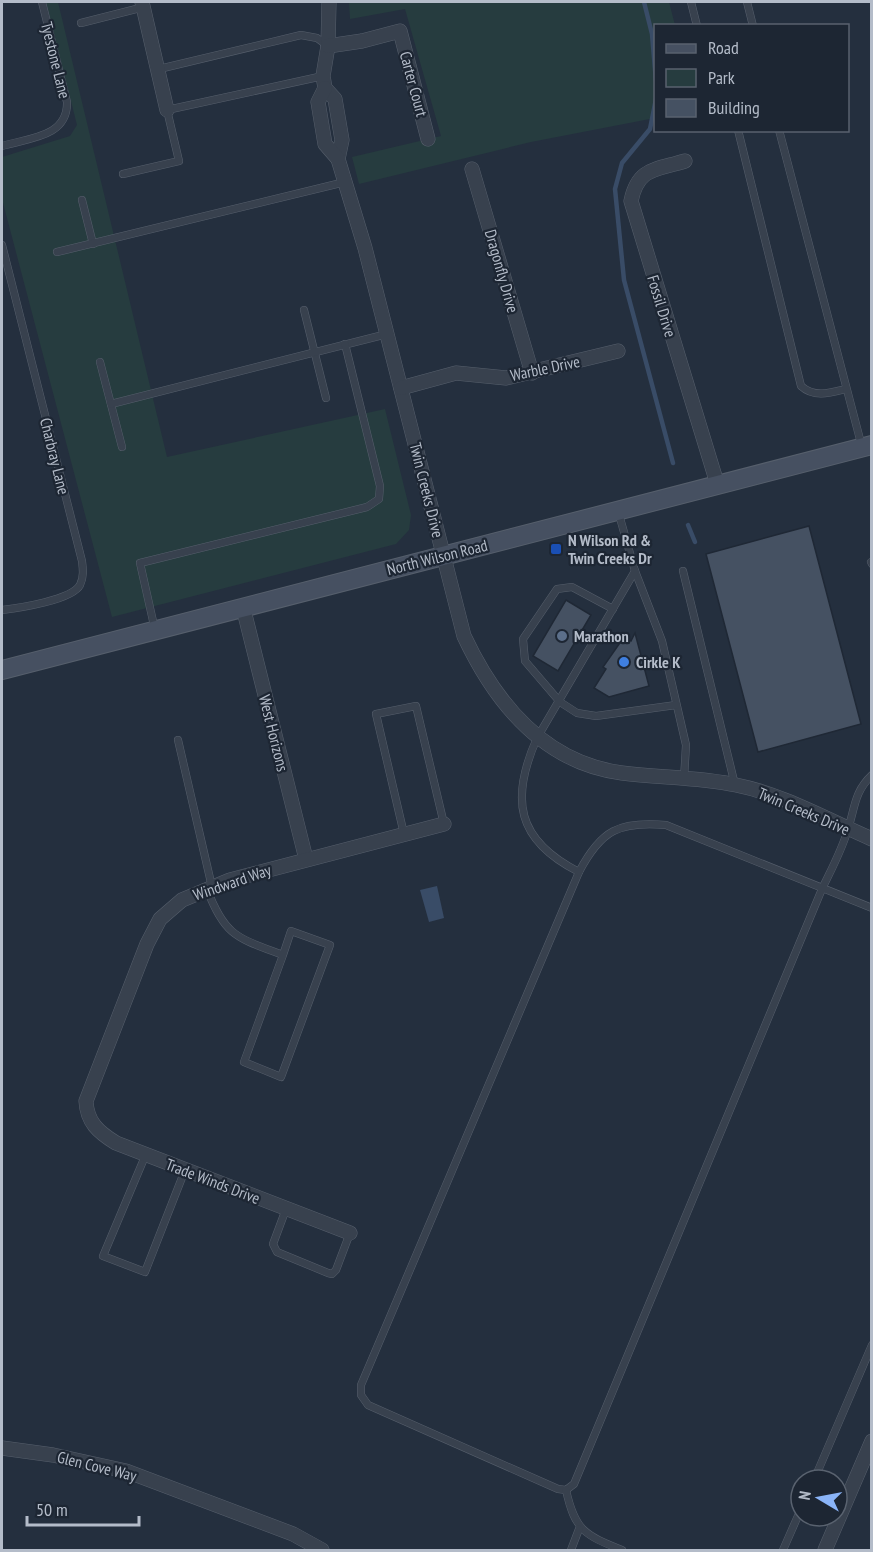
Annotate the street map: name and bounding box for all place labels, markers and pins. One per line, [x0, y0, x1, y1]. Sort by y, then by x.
place label: N Wilson Rd & Twin Creeks Dr [568, 530, 652, 568]
marker: N Wilson Rd & Twin Creeks Dr [549, 542, 563, 556]
place label: Marathon [574, 626, 629, 646]
marker: Marathon [555, 629, 569, 643]
place label: Cirkle K [636, 652, 681, 672]
marker: Cirkle K [617, 655, 631, 669]

